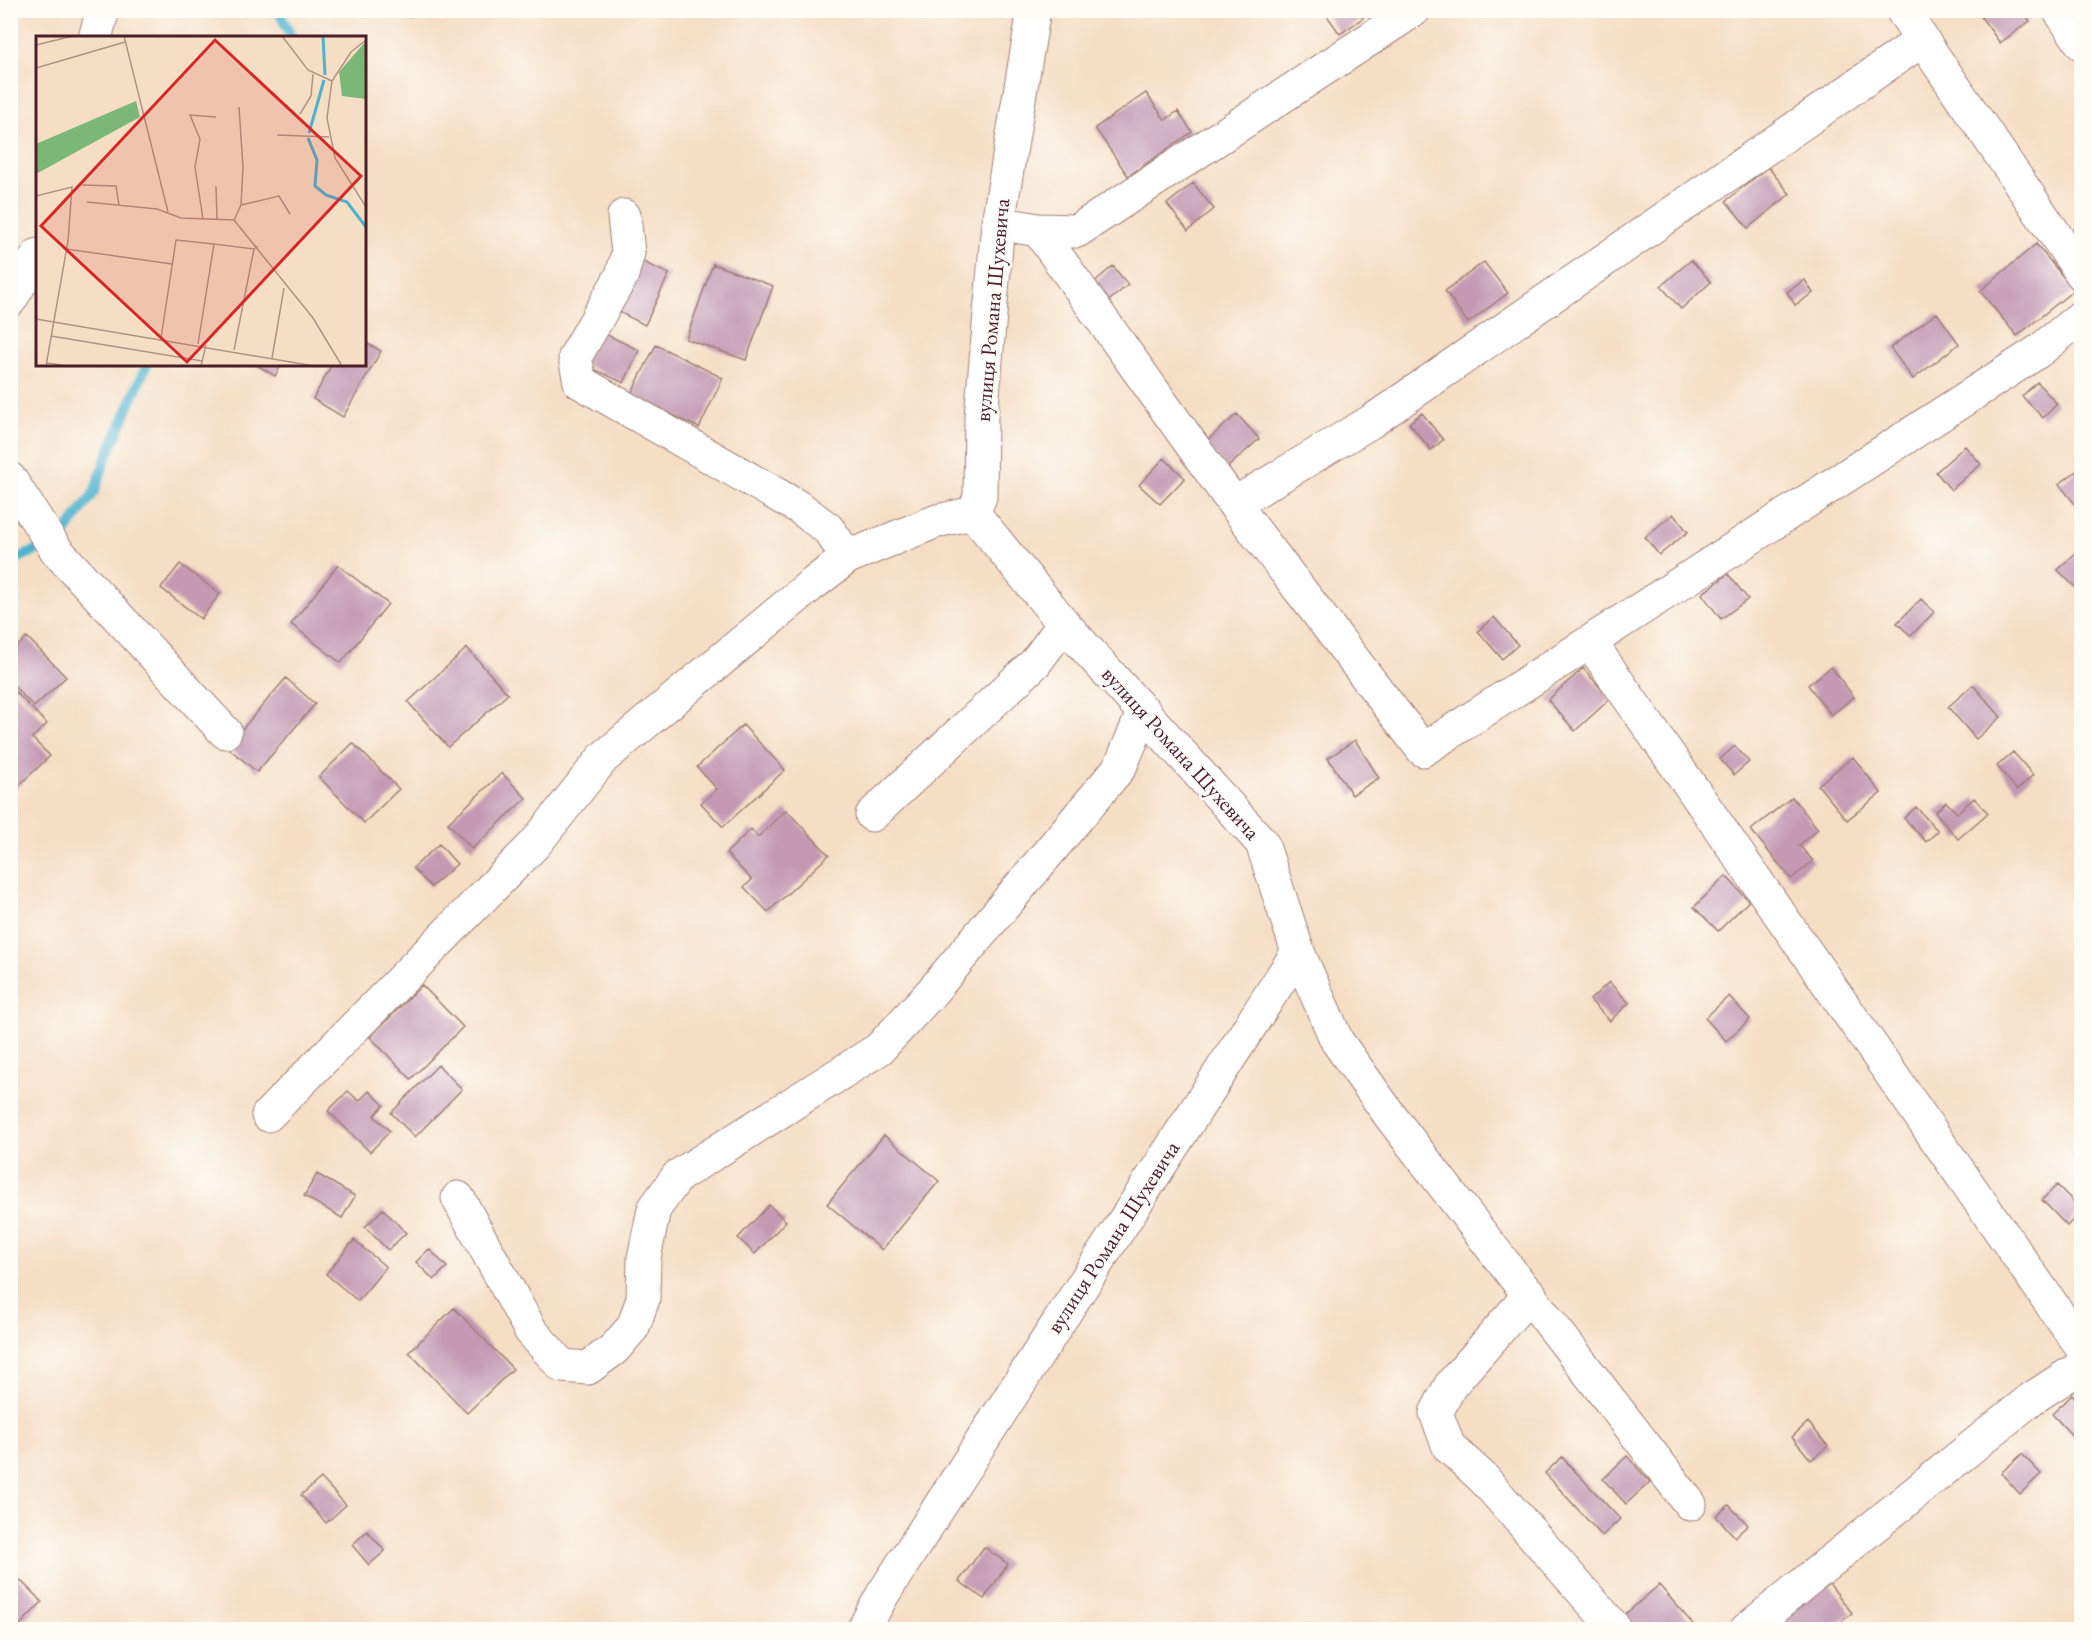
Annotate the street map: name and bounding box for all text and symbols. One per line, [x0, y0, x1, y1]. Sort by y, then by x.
inset map [36, 36, 366, 366]
street label: вулиця Романа Шухевича [968, 197, 1016, 423]
street label: вулиця Романа Шухевича [1095, 660, 1267, 846]
street label: вулиця Романа Шухевича [1040, 1135, 1186, 1339]

